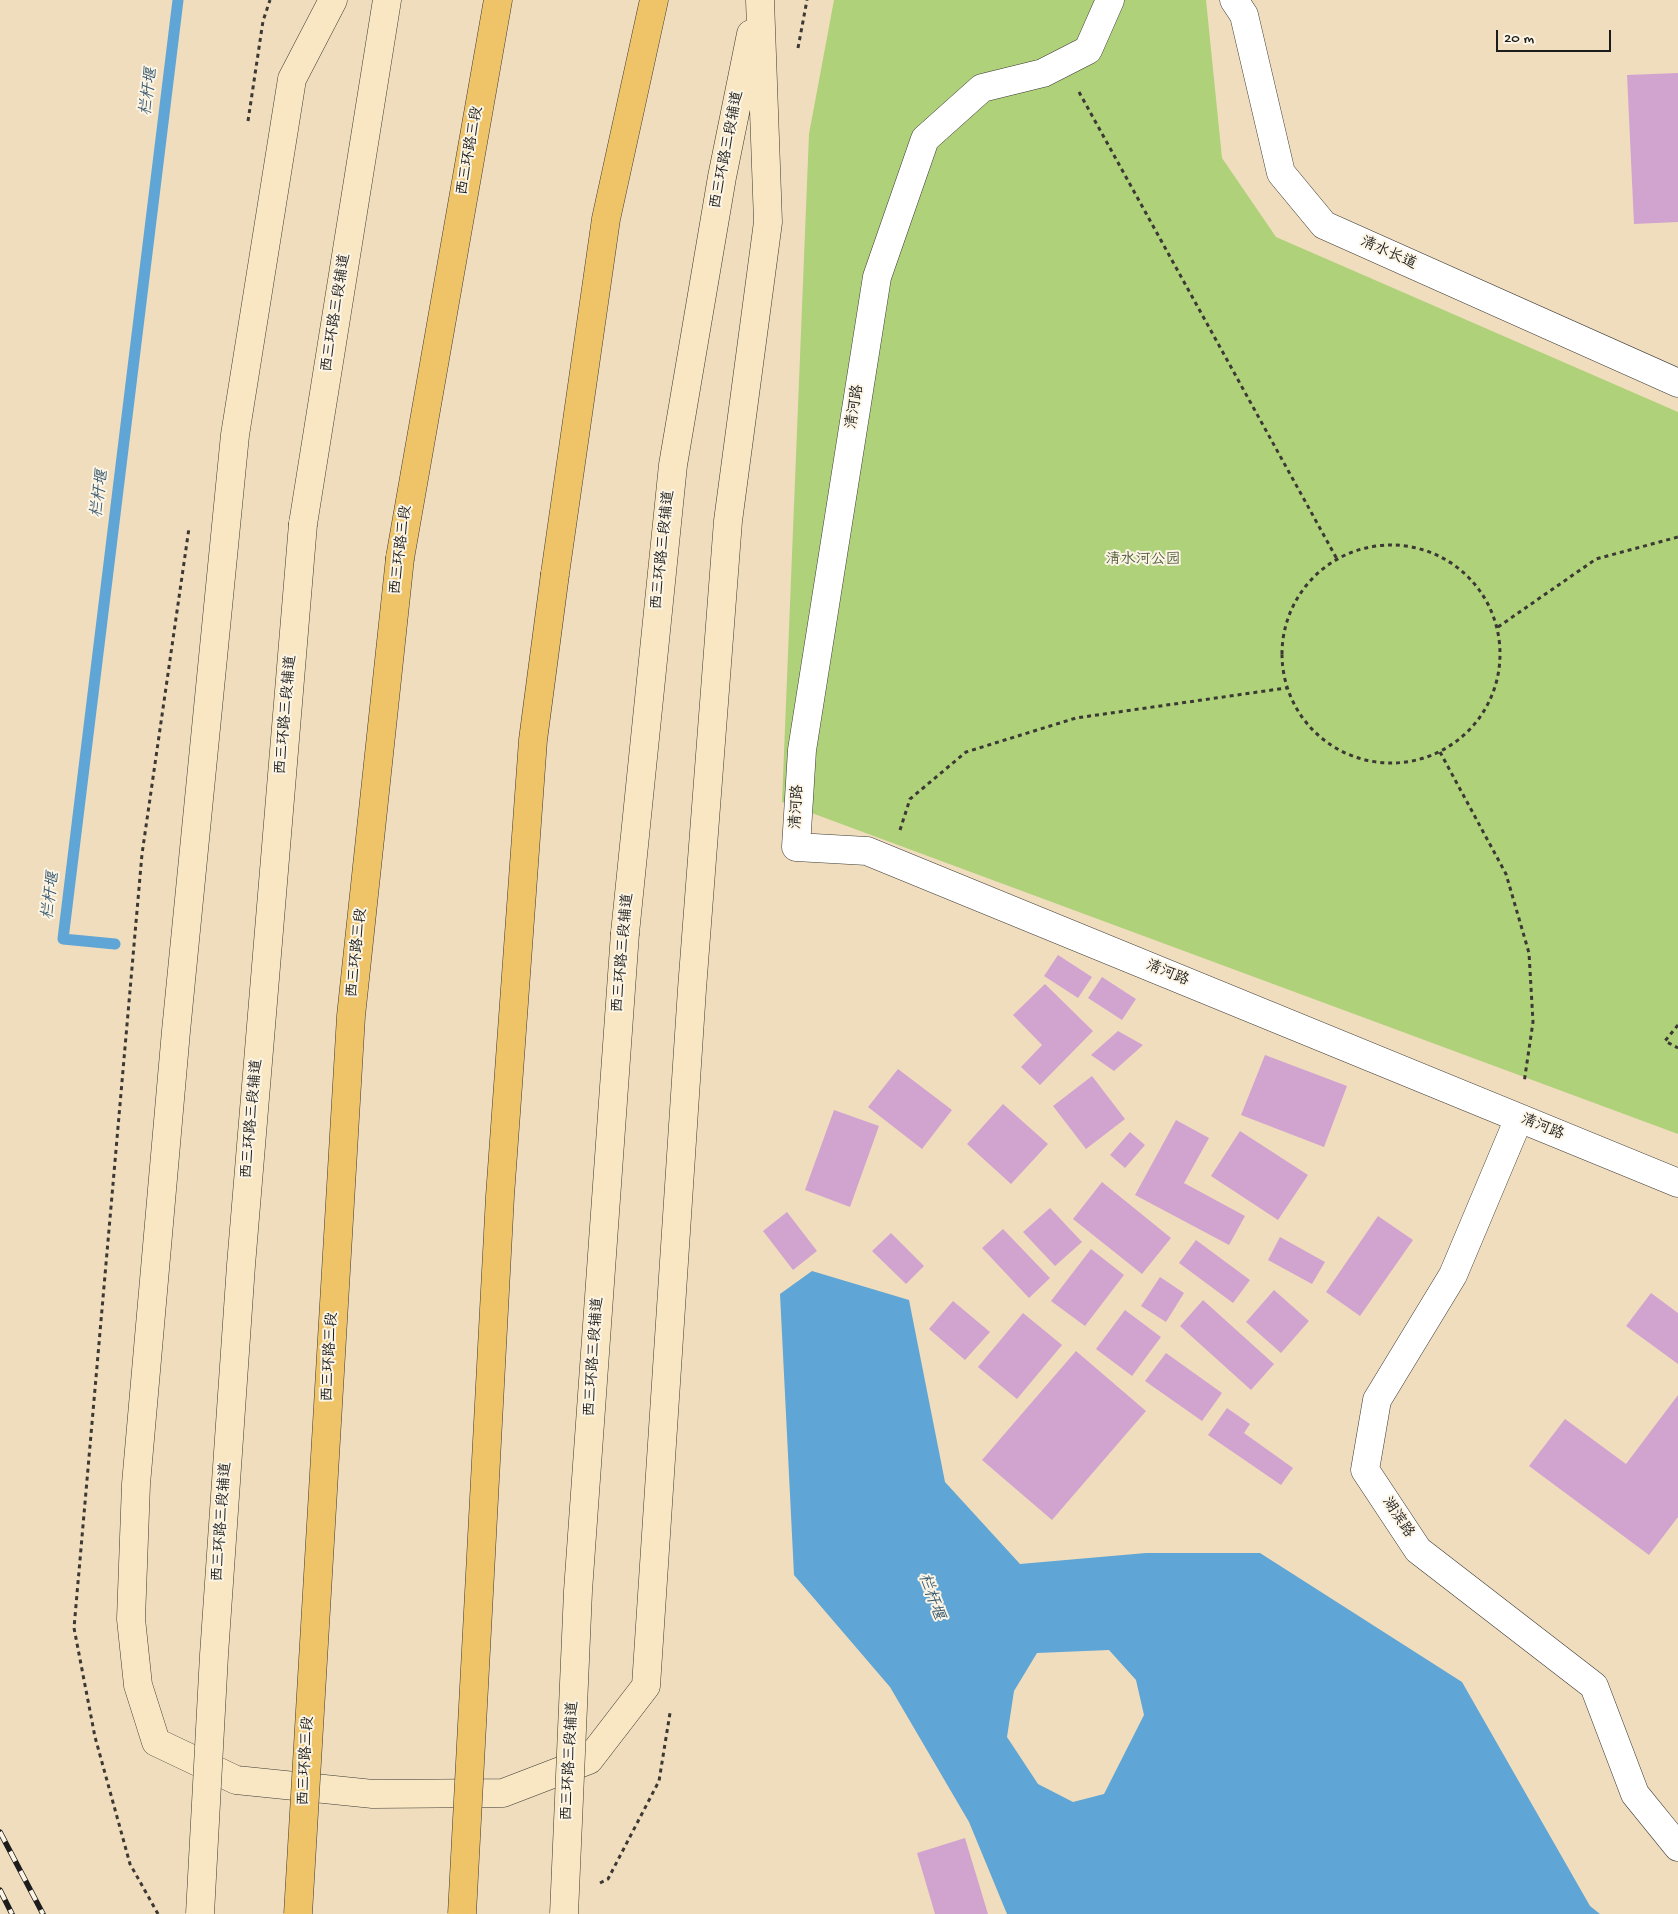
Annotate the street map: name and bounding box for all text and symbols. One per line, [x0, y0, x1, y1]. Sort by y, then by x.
scale bar [1498, 20, 1613, 52]
text: 20 m [1504, 30, 1534, 48]
water label: 栏杆堰 [138, 67, 162, 117]
street label: 西三环路三段辅道 [708, 89, 748, 211]
street label: 西三环路三段 [454, 105, 488, 197]
street label: 清水长道 [1357, 234, 1419, 274]
street label: 西三环路三段辅道 [319, 252, 355, 374]
street label: 清河路 [844, 383, 868, 431]
water label: 栏杆堰 [89, 469, 113, 519]
street label: 西三环路三段辅道 [649, 489, 679, 611]
street label: 西三环路三段 [388, 504, 416, 596]
park label: 清水河公园 [1106, 552, 1180, 570]
street label: 西三环路三段辅道 [273, 654, 301, 776]
street label: 清河路 [788, 784, 808, 830]
water label: 栏杆堰 [40, 871, 64, 921]
street label: 西三环路三段辅道 [610, 892, 638, 1014]
street label: 西三环路三段 [344, 907, 372, 999]
street label: 清河路 [1143, 957, 1191, 991]
street label: 西三环路三段辅道 [239, 1058, 267, 1180]
street label: 清河路 [1518, 1111, 1566, 1145]
street label: 西三环路三段辅道 [582, 1297, 608, 1417]
street label: 西三环路三段 [320, 1312, 342, 1402]
street label: 西三环路三段辅道 [210, 1462, 236, 1582]
street label: 湖滨路 [1377, 1494, 1417, 1542]
water label: 栏杆堰 [913, 1571, 947, 1623]
street label: 西三环路三段辅道 [559, 1701, 583, 1821]
street label: 西三环路三段 [296, 1716, 318, 1806]

